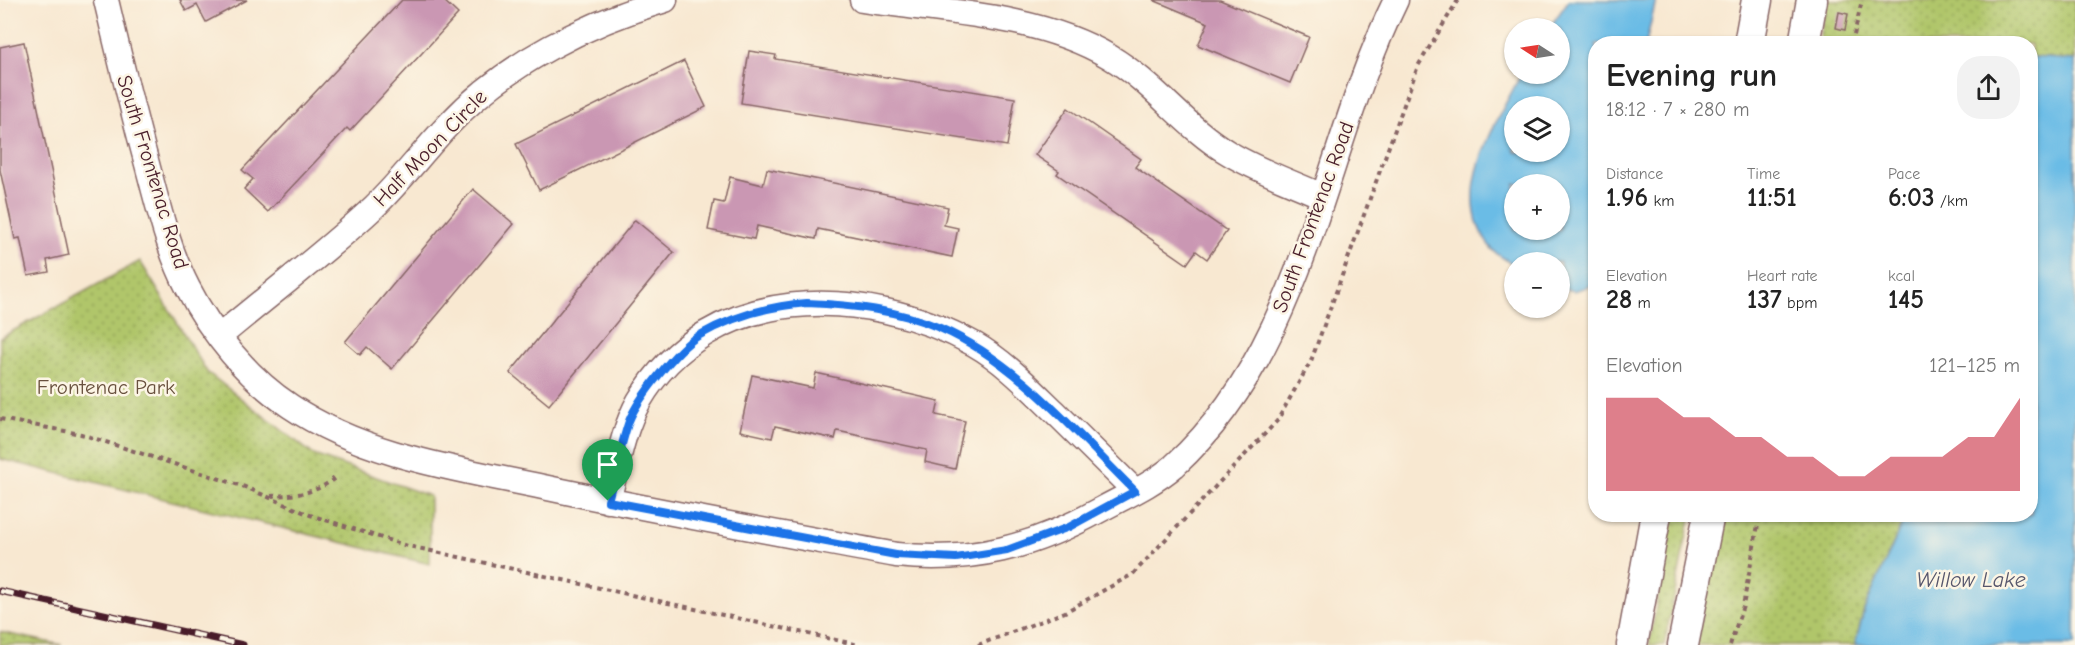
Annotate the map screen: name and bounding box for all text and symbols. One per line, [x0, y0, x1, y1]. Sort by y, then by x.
north arrow [1504, 18, 1570, 84]
map controls [1504, 18, 1570, 318]
text: Evening run [1606, 56, 1777, 94]
button: share [1957, 56, 2020, 119]
street label: South Frontenac Road [112, 72, 194, 272]
street label: Half Moon Circle [368, 85, 492, 211]
button: layers [1504, 96, 1570, 162]
text: 18:12 · 7 × 280 m [1606, 98, 1750, 121]
street label: South Frontenac Road [1267, 118, 1359, 316]
text: Distance [1606, 165, 1663, 183]
text: Time [1747, 165, 1780, 183]
text: Pace [1888, 165, 1920, 183]
button: + [1504, 174, 1570, 240]
text: 1.96 [1606, 183, 1648, 213]
text: 11:51 [1747, 183, 1797, 213]
text: 6:03 [1888, 183, 1935, 213]
text: km [1648, 192, 1674, 210]
text: /km [1935, 192, 1968, 210]
button: − [1504, 252, 1570, 318]
text: Elevation [1606, 267, 1667, 285]
text: Heart rate [1747, 267, 1818, 285]
text: kcal [1888, 267, 1915, 285]
text: 28 [1606, 285, 1632, 315]
text: 137 [1747, 285, 1782, 315]
text: 145 [1888, 285, 1924, 315]
text: m [1632, 294, 1651, 312]
text: bpm [1782, 294, 1817, 312]
text: Elevation [1606, 354, 1683, 377]
text: 121–125 m [1929, 354, 2020, 377]
park label: Frontenac Park [37, 375, 175, 399]
pin [582, 439, 633, 501]
icon: arrive [591, 448, 624, 481]
water label: Willow Lake [1916, 567, 2026, 593]

